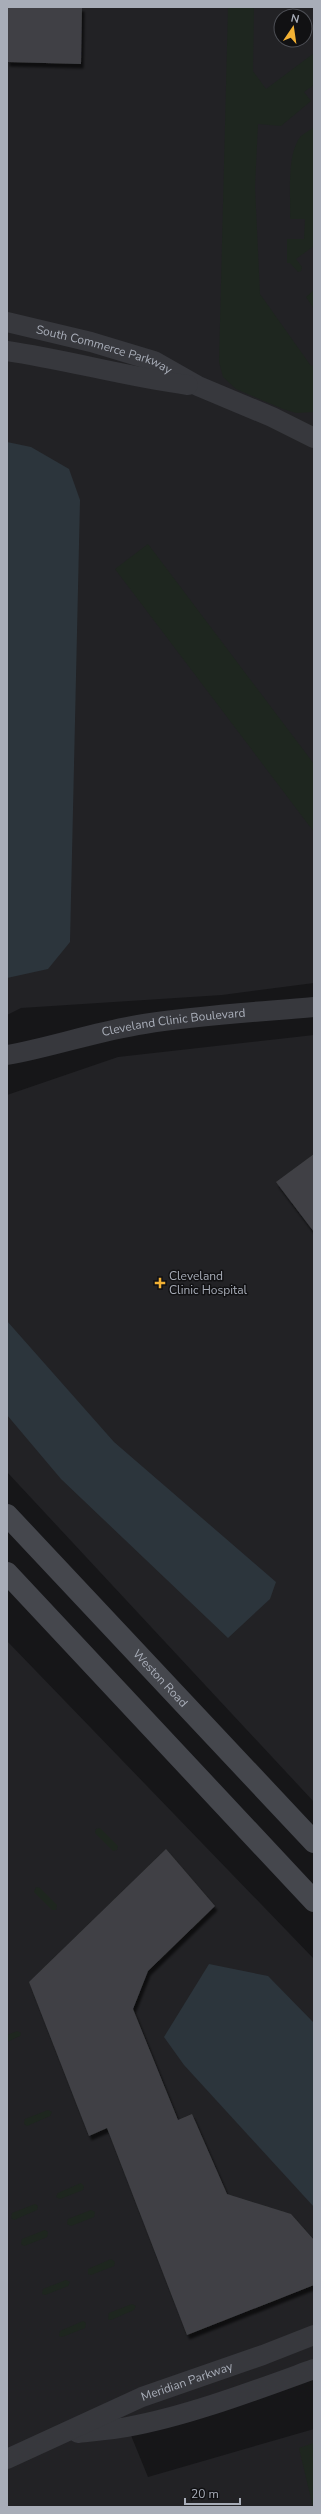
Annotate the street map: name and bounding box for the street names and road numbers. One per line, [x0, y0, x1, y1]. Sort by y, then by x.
street label: South Commerce Parkway [34, 321, 176, 378]
street label: Cleveland Clinic Boulevard [100, 1005, 246, 1040]
street label: Weston Road [129, 1646, 191, 1711]
street label: Meridian Parkway [139, 2358, 236, 2405]

